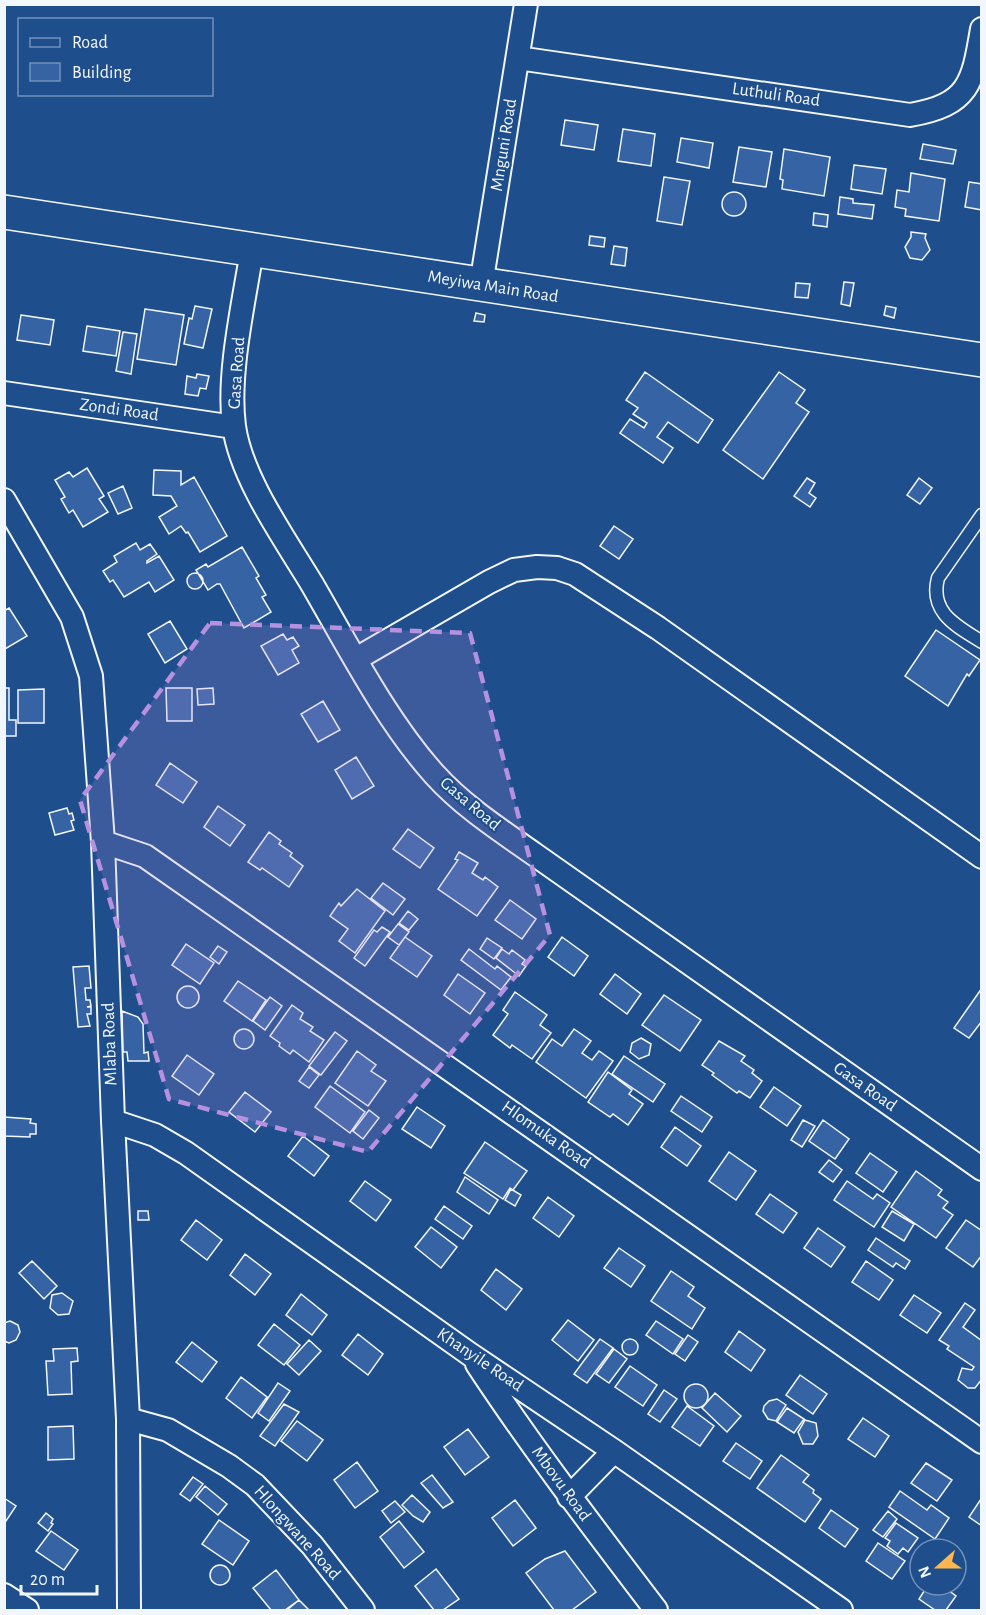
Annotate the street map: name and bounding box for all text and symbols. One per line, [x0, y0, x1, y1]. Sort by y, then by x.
legend [18, 18, 213, 96]
text: Road [72, 34, 108, 52]
text: Building [72, 64, 132, 82]
street label: Luthuli Road [731, 80, 821, 110]
street label: Mnguni Road [488, 97, 520, 193]
street label: Meyiwa Main Road [426, 268, 560, 306]
street label: Gasa Road [225, 336, 249, 410]
street label: Zondi Road [78, 396, 160, 424]
street label: Gasa Road [436, 774, 504, 834]
street label: Mlaba Road [100, 1002, 120, 1086]
street label: Gasa Road [830, 1059, 900, 1115]
street label: Hlomuka Road [498, 1098, 594, 1172]
street label: Khanyile Road [434, 1325, 526, 1395]
street label: Mbovu Road [528, 1443, 594, 1525]
street label: Hlongwane Road [250, 1482, 344, 1584]
north arrow [908, 1537, 968, 1597]
scale bar [21, 1558, 98, 1596]
text: N [915, 1564, 934, 1580]
text: 20 m [30, 1571, 65, 1589]

